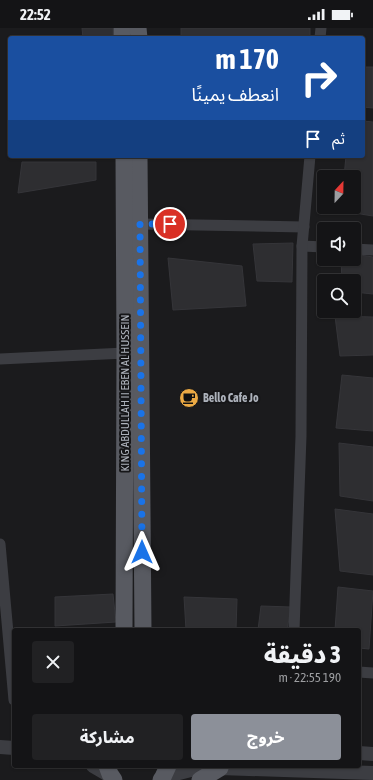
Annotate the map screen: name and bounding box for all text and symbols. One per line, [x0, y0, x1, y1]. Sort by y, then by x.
text: 22:52 [20, 6, 51, 23]
text: 170 m [216, 43, 279, 75]
icon: right [293, 52, 345, 104]
text: انعطف يمينًا [192, 84, 279, 105]
icon: arrive [302, 128, 324, 150]
text: ثم [332, 130, 345, 147]
north arrow [317, 170, 361, 214]
map controls [317, 170, 361, 318]
pin [153, 207, 187, 241]
icon: arrive [159, 213, 181, 235]
button: sound [317, 222, 361, 266]
button: search [317, 274, 361, 318]
street label: KING ABDULLAH II EBEN AL HUSSEIN [118, 314, 132, 472]
cafe icon: Bello Cafe Jo [178, 387, 200, 409]
place label: Bello Cafe Jo [203, 391, 259, 405]
position arrow [121, 531, 163, 573]
button: close [32, 641, 74, 683]
text: 3 دقيقة [264, 641, 341, 668]
text: 190 m · 22:55 [278, 670, 341, 685]
button: مشاركة [32, 714, 183, 760]
button: خروج [191, 714, 341, 760]

